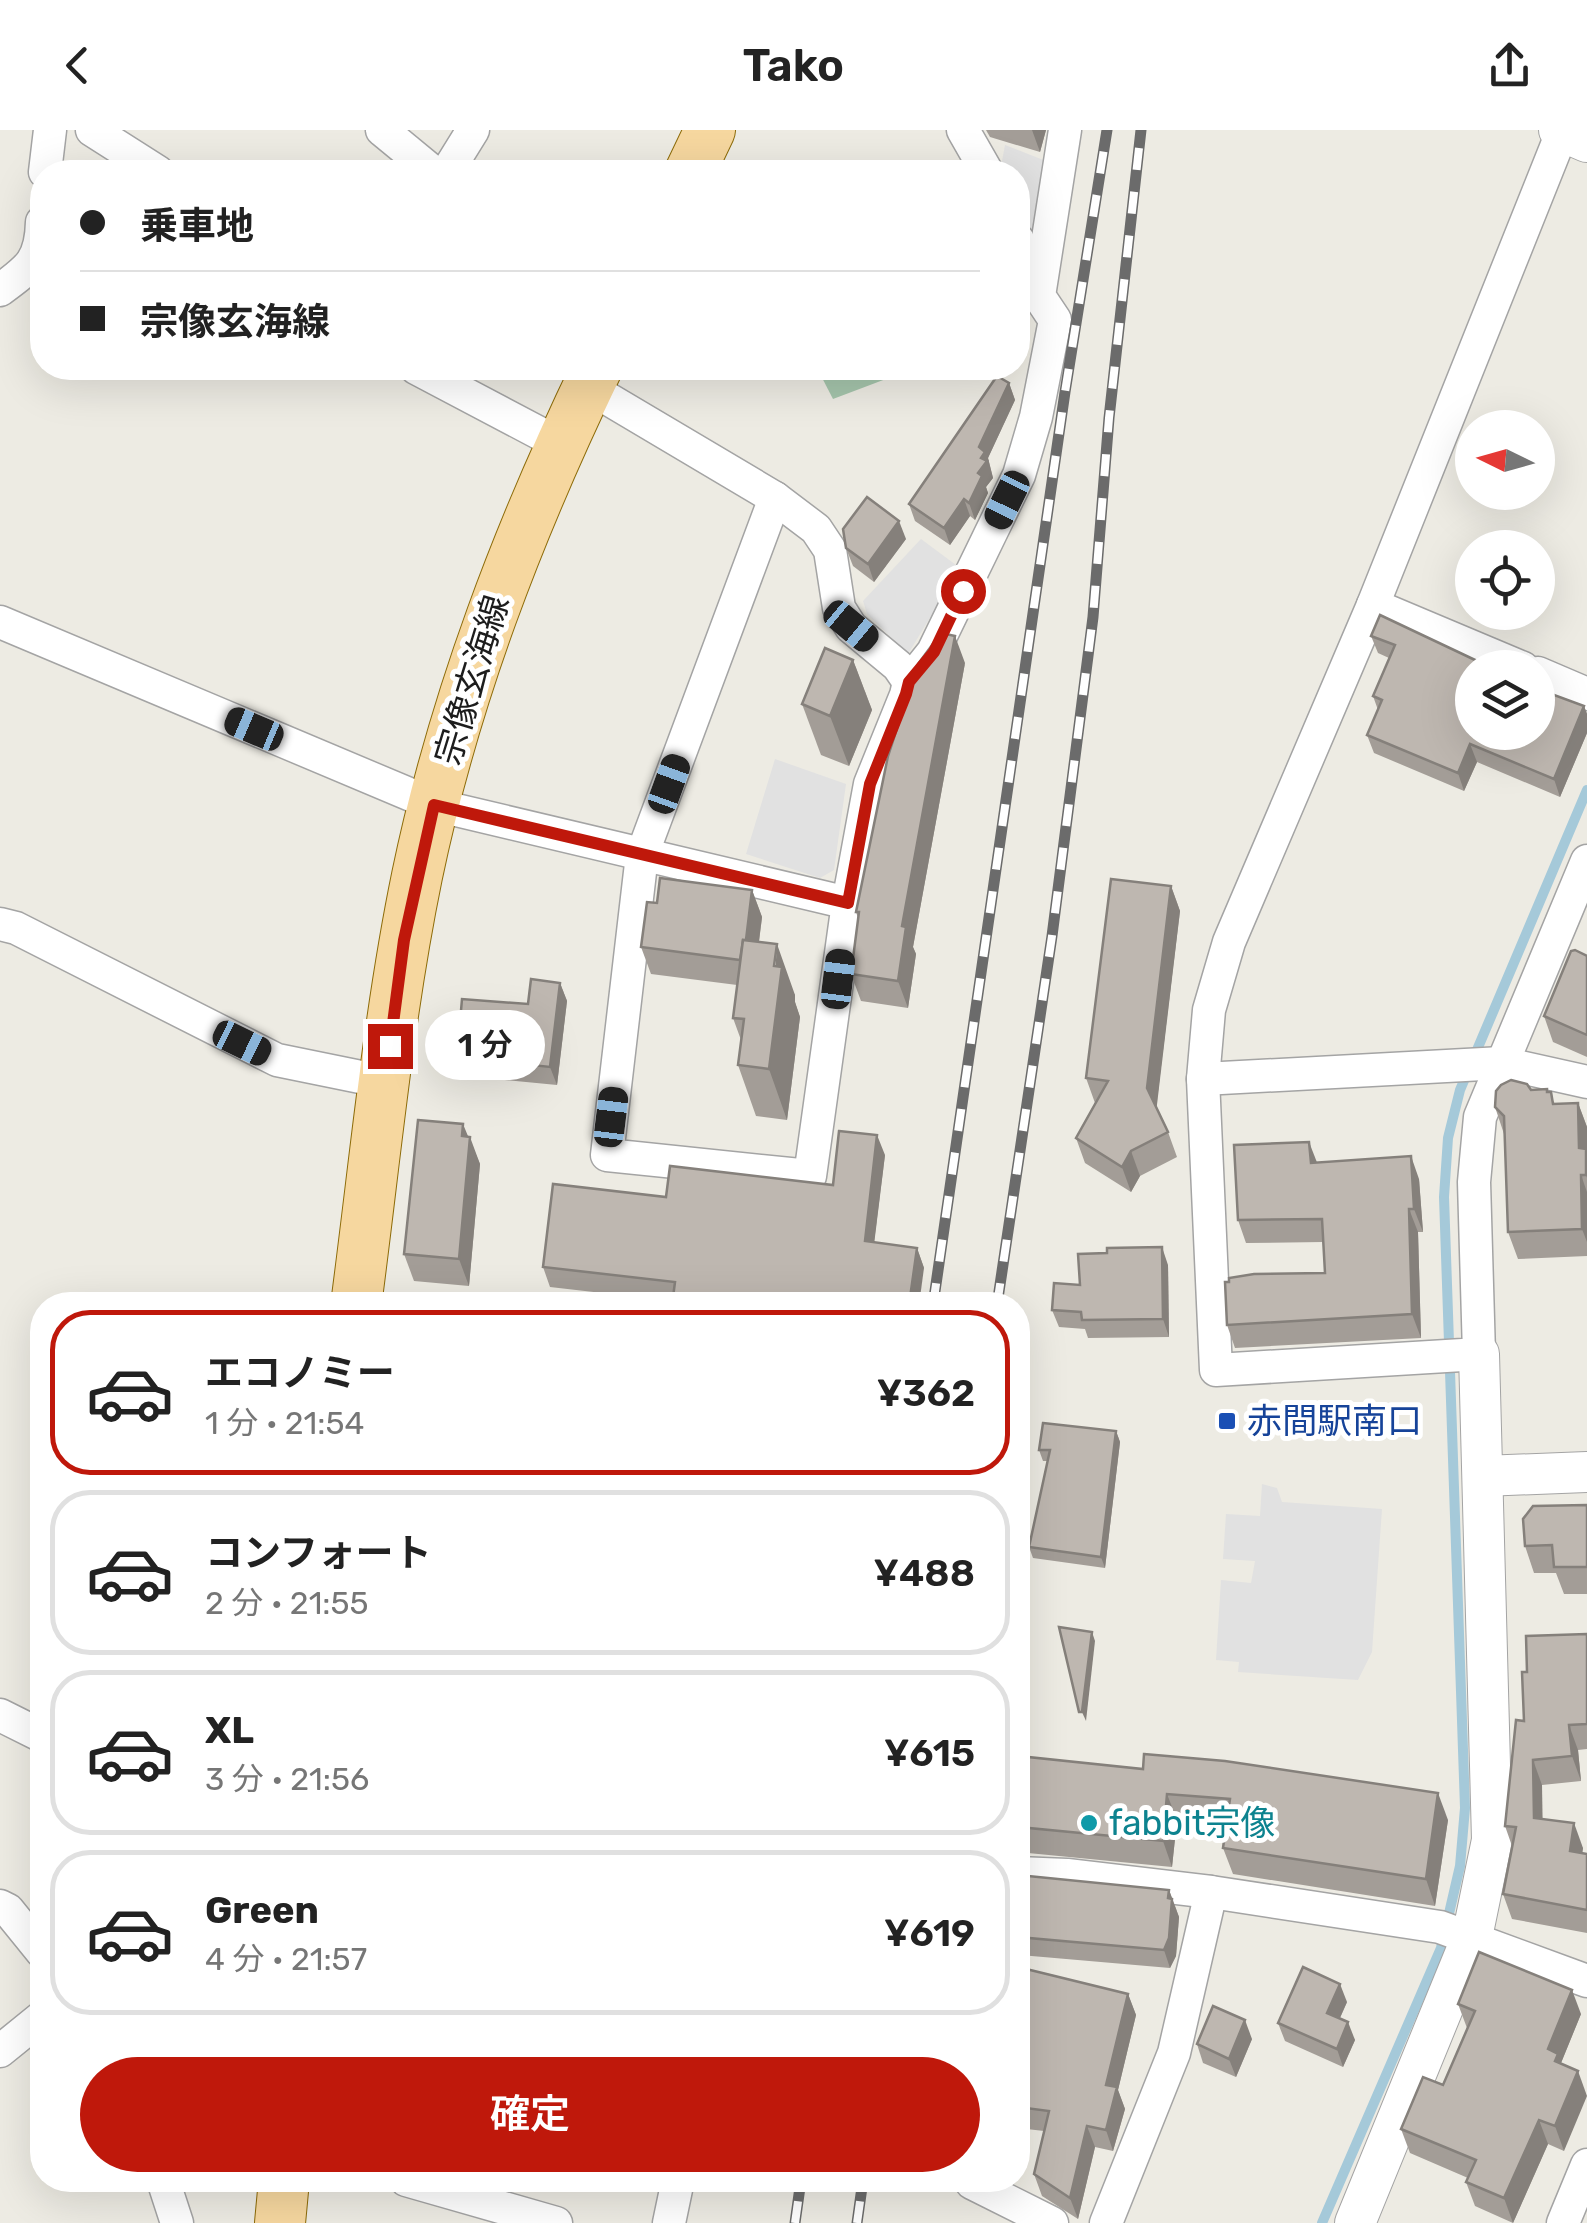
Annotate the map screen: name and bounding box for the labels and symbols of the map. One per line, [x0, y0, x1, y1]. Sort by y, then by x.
north arrow [1455, 410, 1555, 510]
car [980, 466, 1034, 534]
route start [941, 569, 986, 614]
street label: 宗像玄海線 [426, 590, 518, 770]
car [818, 595, 884, 657]
car [221, 703, 287, 755]
car [645, 751, 693, 817]
car [819, 947, 857, 1011]
callout: 1 分 [425, 1011, 545, 1081]
car [208, 1016, 276, 1070]
route end [368, 1024, 413, 1069]
car [592, 1085, 630, 1149]
place label: 赤間駅南口 [1247, 1400, 1422, 1442]
marker: 赤間駅南口 [1216, 1410, 1238, 1432]
place label: fabbit宗像 [1109, 1802, 1275, 1844]
marker: fabbit宗像 [1078, 1812, 1100, 1834]

